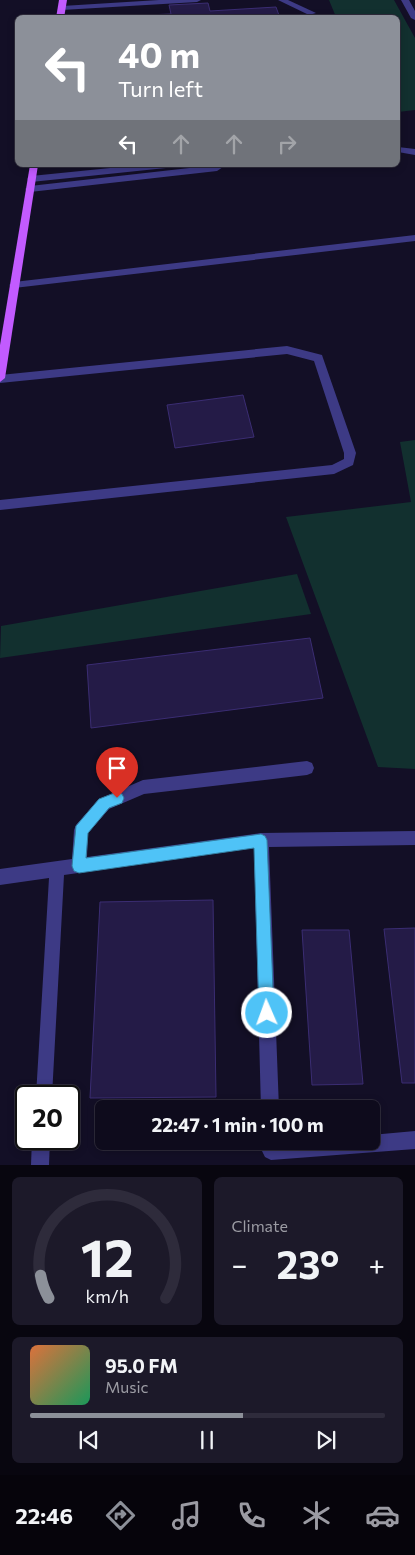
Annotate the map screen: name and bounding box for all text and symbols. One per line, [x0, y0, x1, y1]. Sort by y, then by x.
text: 40 m [118, 32, 200, 75]
icon: left [35, 35, 100, 100]
text: Turn left [118, 75, 203, 102]
icon: left [114, 130, 142, 158]
icon: ahead [167, 130, 195, 158]
icon: ahead [220, 130, 248, 158]
icon: right [273, 130, 301, 158]
pin [96, 747, 138, 798]
icon: arrive [103, 754, 131, 782]
position arrow [240, 986, 292, 1038]
speed limit sign: 20 [15, 1085, 80, 1150]
text: 22:47 · 1 min · 100 m [151, 1113, 324, 1136]
text: Climate [232, 1216, 288, 1235]
text: 12 [80, 1224, 133, 1288]
text: 23° [277, 1240, 339, 1287]
text: − [232, 1247, 247, 1281]
text: + [369, 1247, 385, 1281]
text: km/h [85, 1285, 128, 1307]
text: 95.0 FM [105, 1354, 178, 1377]
text: Music [105, 1377, 149, 1396]
icon: previous [75, 1426, 103, 1454]
icon: pause [193, 1426, 221, 1454]
icon: next [312, 1426, 340, 1454]
icon: directions [103, 1498, 138, 1533]
icon: music [169, 1498, 204, 1533]
icon: phone [234, 1498, 269, 1533]
icon: climate [299, 1498, 334, 1533]
icon: car [365, 1498, 400, 1533]
text: 22:46 [15, 1502, 73, 1529]

